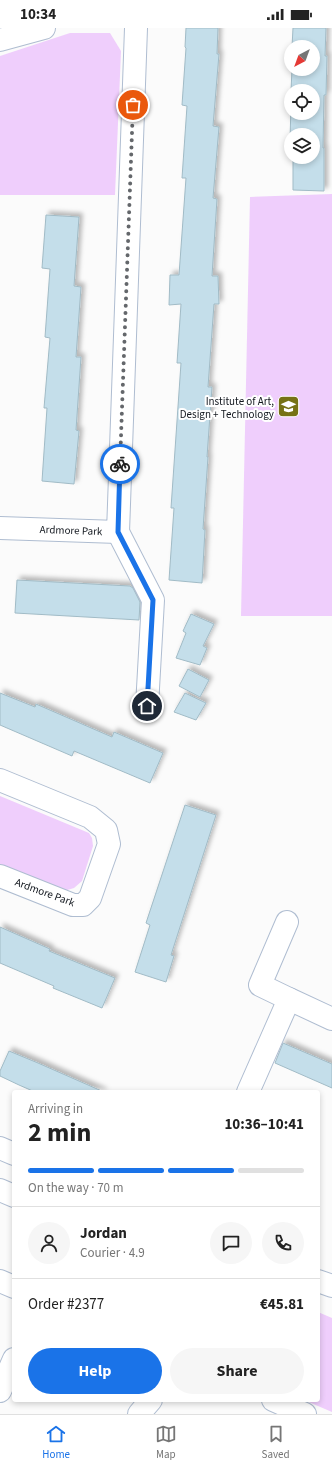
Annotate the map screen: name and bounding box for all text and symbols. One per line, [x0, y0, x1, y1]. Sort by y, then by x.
text: 10:34 [20, 4, 56, 25]
north arrow [284, 40, 320, 76]
map controls [284, 40, 320, 164]
button: locate [284, 84, 320, 120]
pin [116, 88, 150, 122]
icon: bag [122, 94, 144, 116]
button: layers [284, 128, 320, 164]
place label: Institute of Art, Design + Technology [180, 394, 274, 422]
school or university icon: Institute of Art, Design + Technology [276, 394, 302, 420]
courier [100, 444, 140, 484]
icon: bike [109, 453, 131, 475]
street label: Ardmore Park [39, 522, 103, 539]
pin [130, 689, 164, 723]
icon: home [136, 695, 158, 717]
street label: Ardmore Park [13, 875, 77, 910]
text: Arriving in [28, 1100, 83, 1118]
text: 2 min [28, 1114, 91, 1151]
text: 10:36–10:41 [224, 1114, 304, 1135]
text: On the way · 70 m [28, 1179, 123, 1197]
button: person [28, 1222, 70, 1264]
button: chat [210, 1222, 252, 1264]
button: phone [262, 1222, 304, 1264]
text: Jordan [80, 1223, 127, 1244]
text: Courier · 4.9 [80, 1244, 145, 1262]
text: Order #2377 [28, 1294, 104, 1315]
text: €45.81 [260, 1294, 304, 1315]
button: Help [28, 1348, 162, 1394]
button: Share [170, 1348, 304, 1394]
tab: Home [42, 1423, 70, 1462]
tab: Map [155, 1423, 177, 1462]
tab: Saved [262, 1423, 290, 1462]

